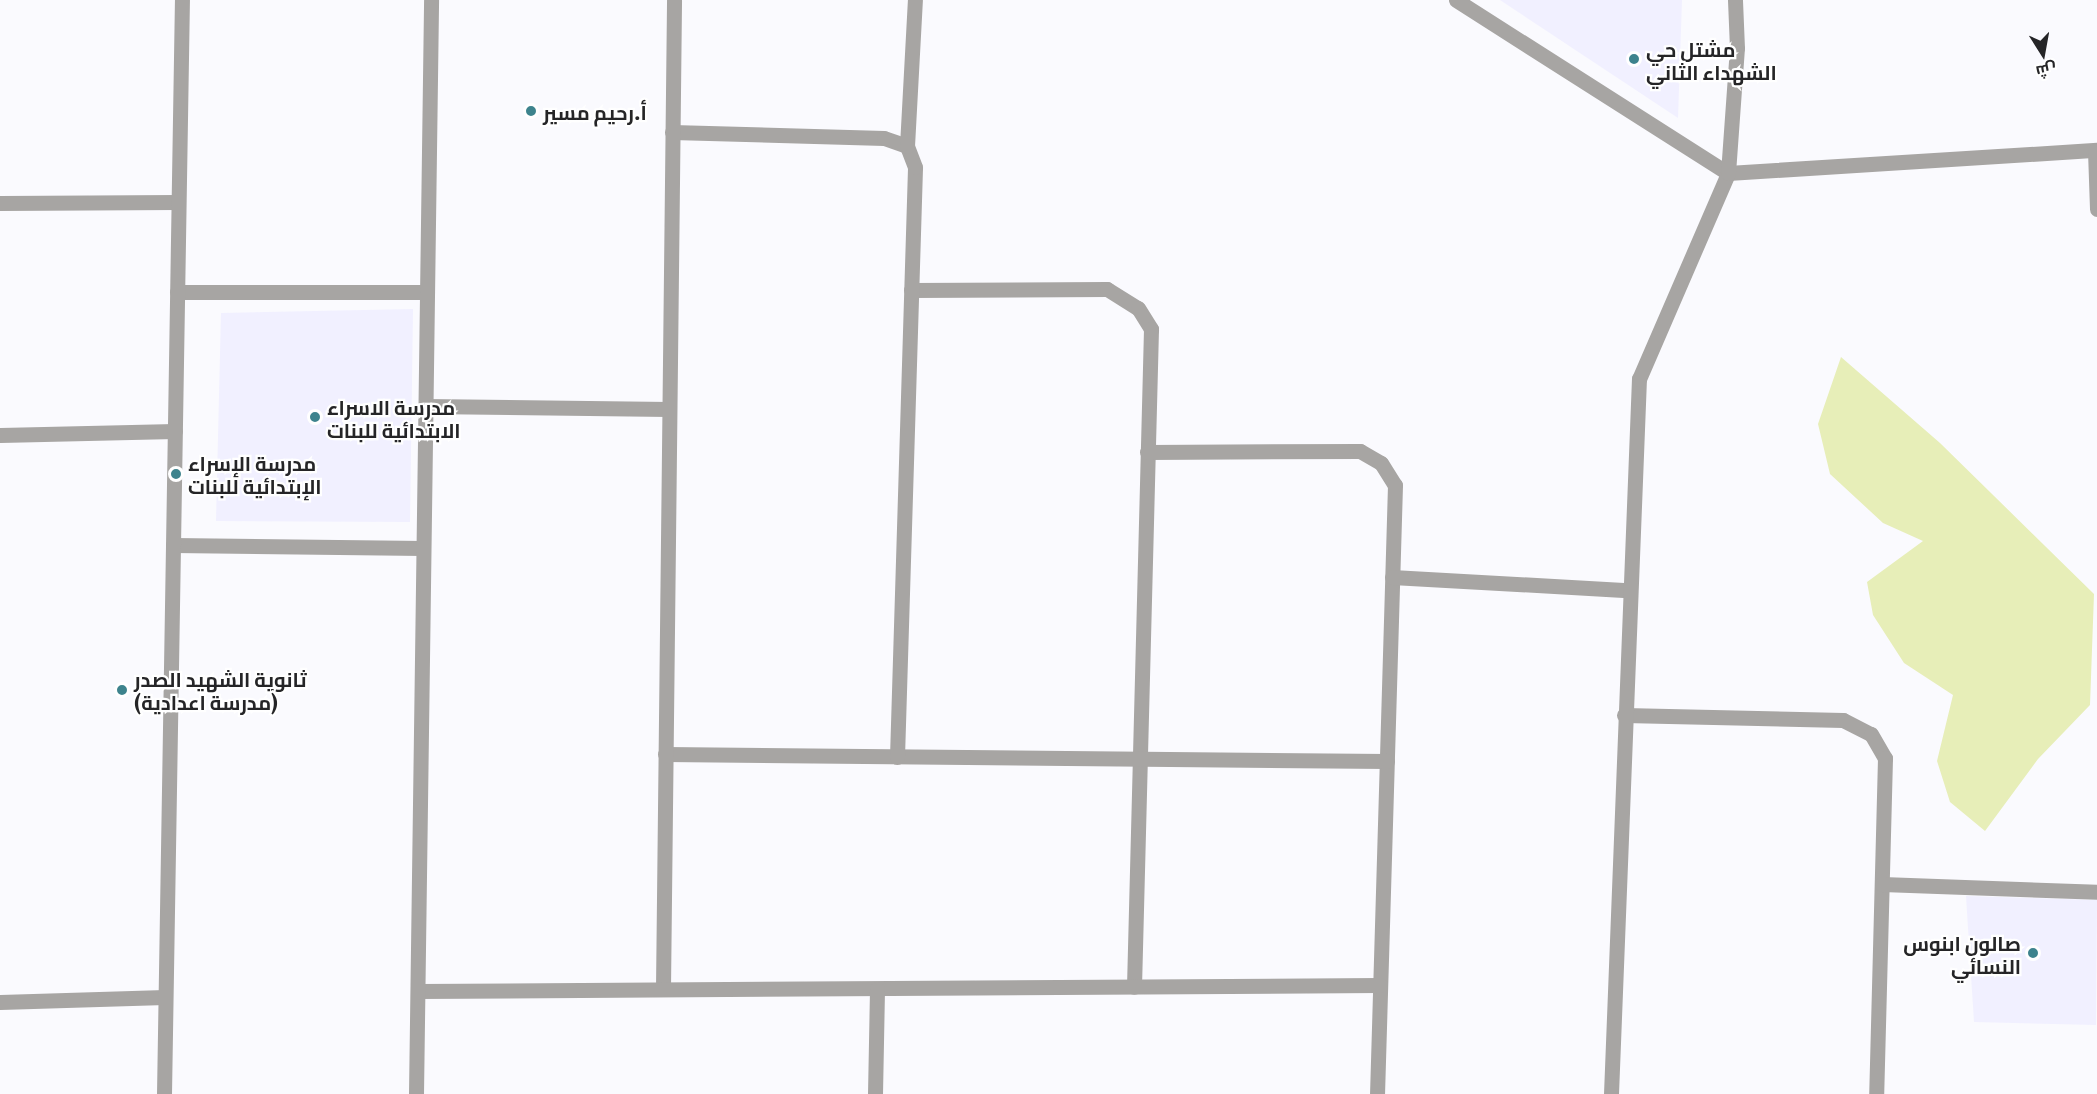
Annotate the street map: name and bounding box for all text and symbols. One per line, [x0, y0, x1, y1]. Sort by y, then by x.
north arrow [2013, 24, 2073, 84]
place label: مشتل حي الشهداء الثاني [1646, 36, 1777, 83]
marker: مشتل حي الشهداء الثاني [1627, 52, 1641, 66]
text: ش [2034, 58, 2059, 85]
place label: أ.رحيم مسير [543, 99, 647, 123]
marker: أ.رحيم مسير [524, 104, 538, 118]
place label: مدرسة الاسراء الابتدائية للبنات [327, 394, 461, 441]
marker: مدرسة الاسراء الابتدائية للبنات [308, 410, 322, 424]
place label: مدرسة الإسراء الإبتدائية للبنات [188, 450, 322, 497]
marker: مدرسة الإسراء الإبتدائية للبنات [169, 467, 183, 481]
place label: ثانوية الشهيد الصدر (مدرسة اعدادية) [134, 666, 307, 713]
marker: ثانوية الشهيد الصدر (مدرسة اعدادية) [115, 683, 129, 697]
place label: صالون ابنوس النسائي [1903, 930, 2021, 977]
marker: صالون ابنوس النسائي [2026, 946, 2040, 960]

